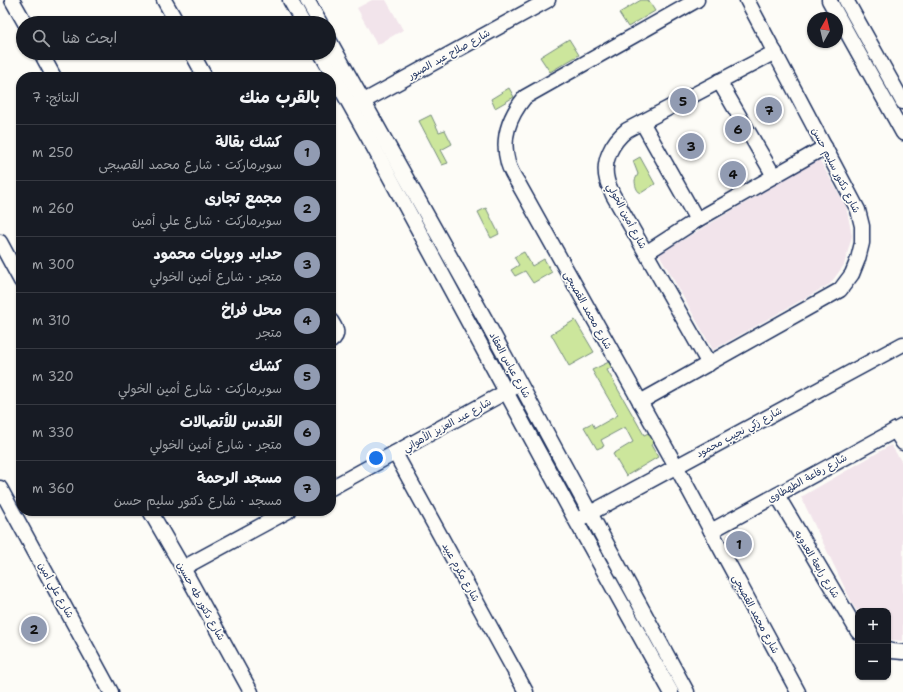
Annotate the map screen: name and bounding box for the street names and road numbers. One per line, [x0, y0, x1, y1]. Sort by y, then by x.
street label: شارع صلاح عبد الصبور [405, 26, 493, 83]
street label: شارع دكتور سليم حسن [808, 125, 863, 216]
street label: شارع أمين الخولي [602, 181, 650, 253]
street label: شارع محمد القصبجى [560, 269, 615, 352]
street label: شارع عباس العقاد [486, 330, 534, 401]
street label: شارع عبد العزيز الأهواني [401, 395, 495, 457]
street label: شارع زكي نجيب محمود [694, 404, 786, 463]
street label: شارع رفاعة الطهطاوى [765, 451, 850, 506]
street label: شارع رابعة العدويه [791, 528, 843, 601]
street label: شارع مكرم عبيد [439, 540, 483, 604]
street label: شارع علي أمين [33, 560, 77, 622]
street label: شارع دكتور طه حسين [173, 560, 228, 643]
street label: شارع محمد القصبجى [729, 572, 782, 656]

